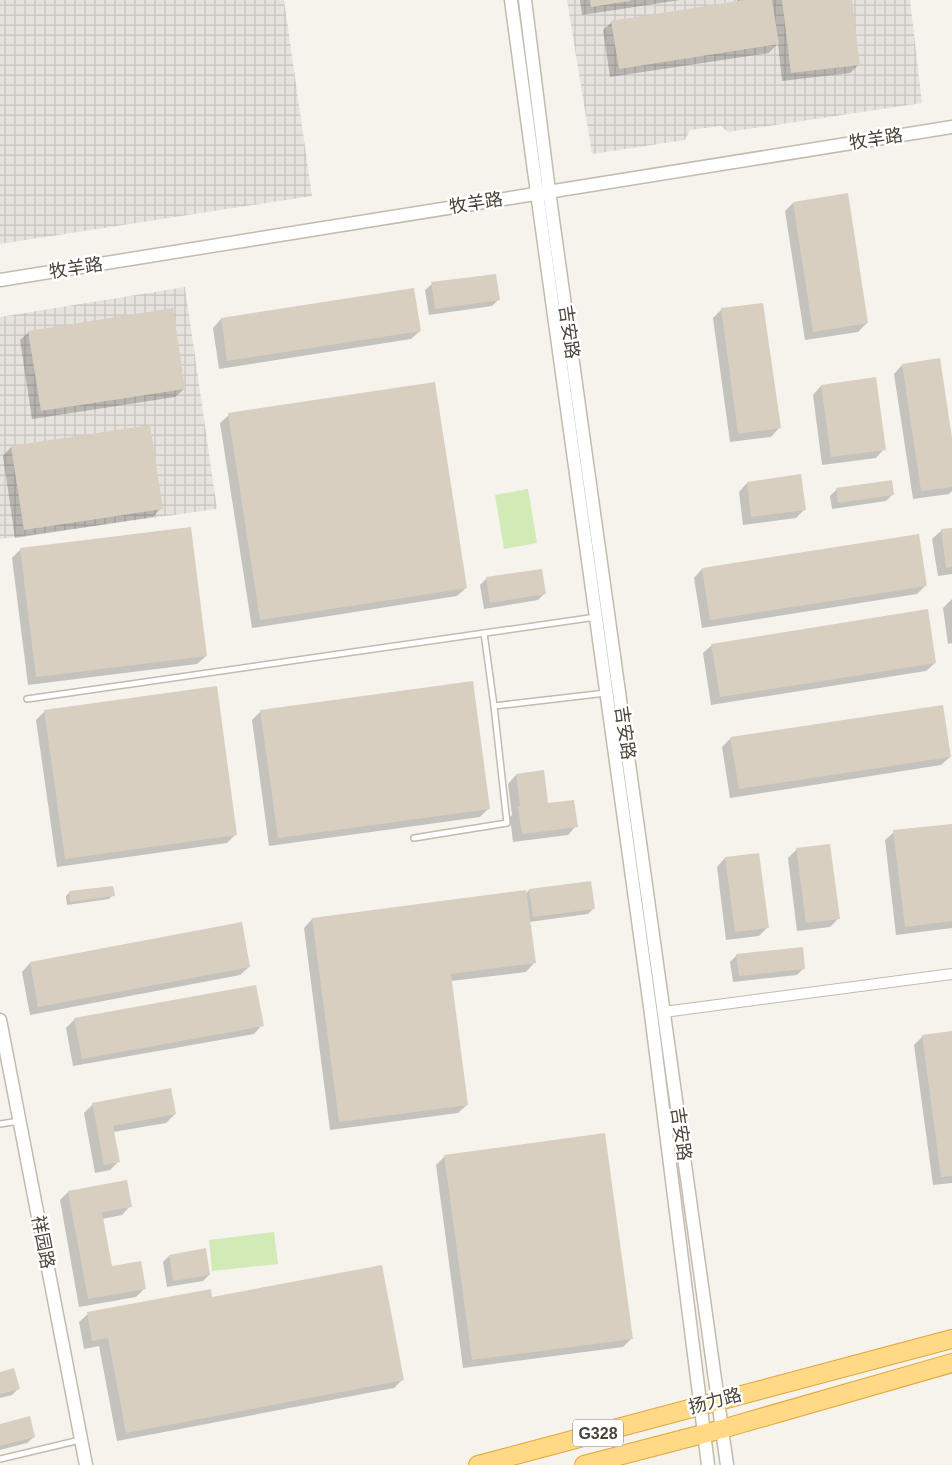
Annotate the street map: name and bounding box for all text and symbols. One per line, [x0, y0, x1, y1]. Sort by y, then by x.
street label: 牧羊路 [848, 125, 904, 153]
street label: 牧羊路 [448, 189, 504, 217]
street label: 牧羊路 [48, 254, 104, 282]
street label: 吉安路 [555, 304, 583, 360]
street label: 吉安路 [611, 705, 639, 761]
street label: 吉安路 [667, 1106, 695, 1162]
street label: 祥园路 [28, 1214, 58, 1270]
street label: 扬力路 [686, 1384, 744, 1418]
road number: G328 [573, 1420, 623, 1446]

